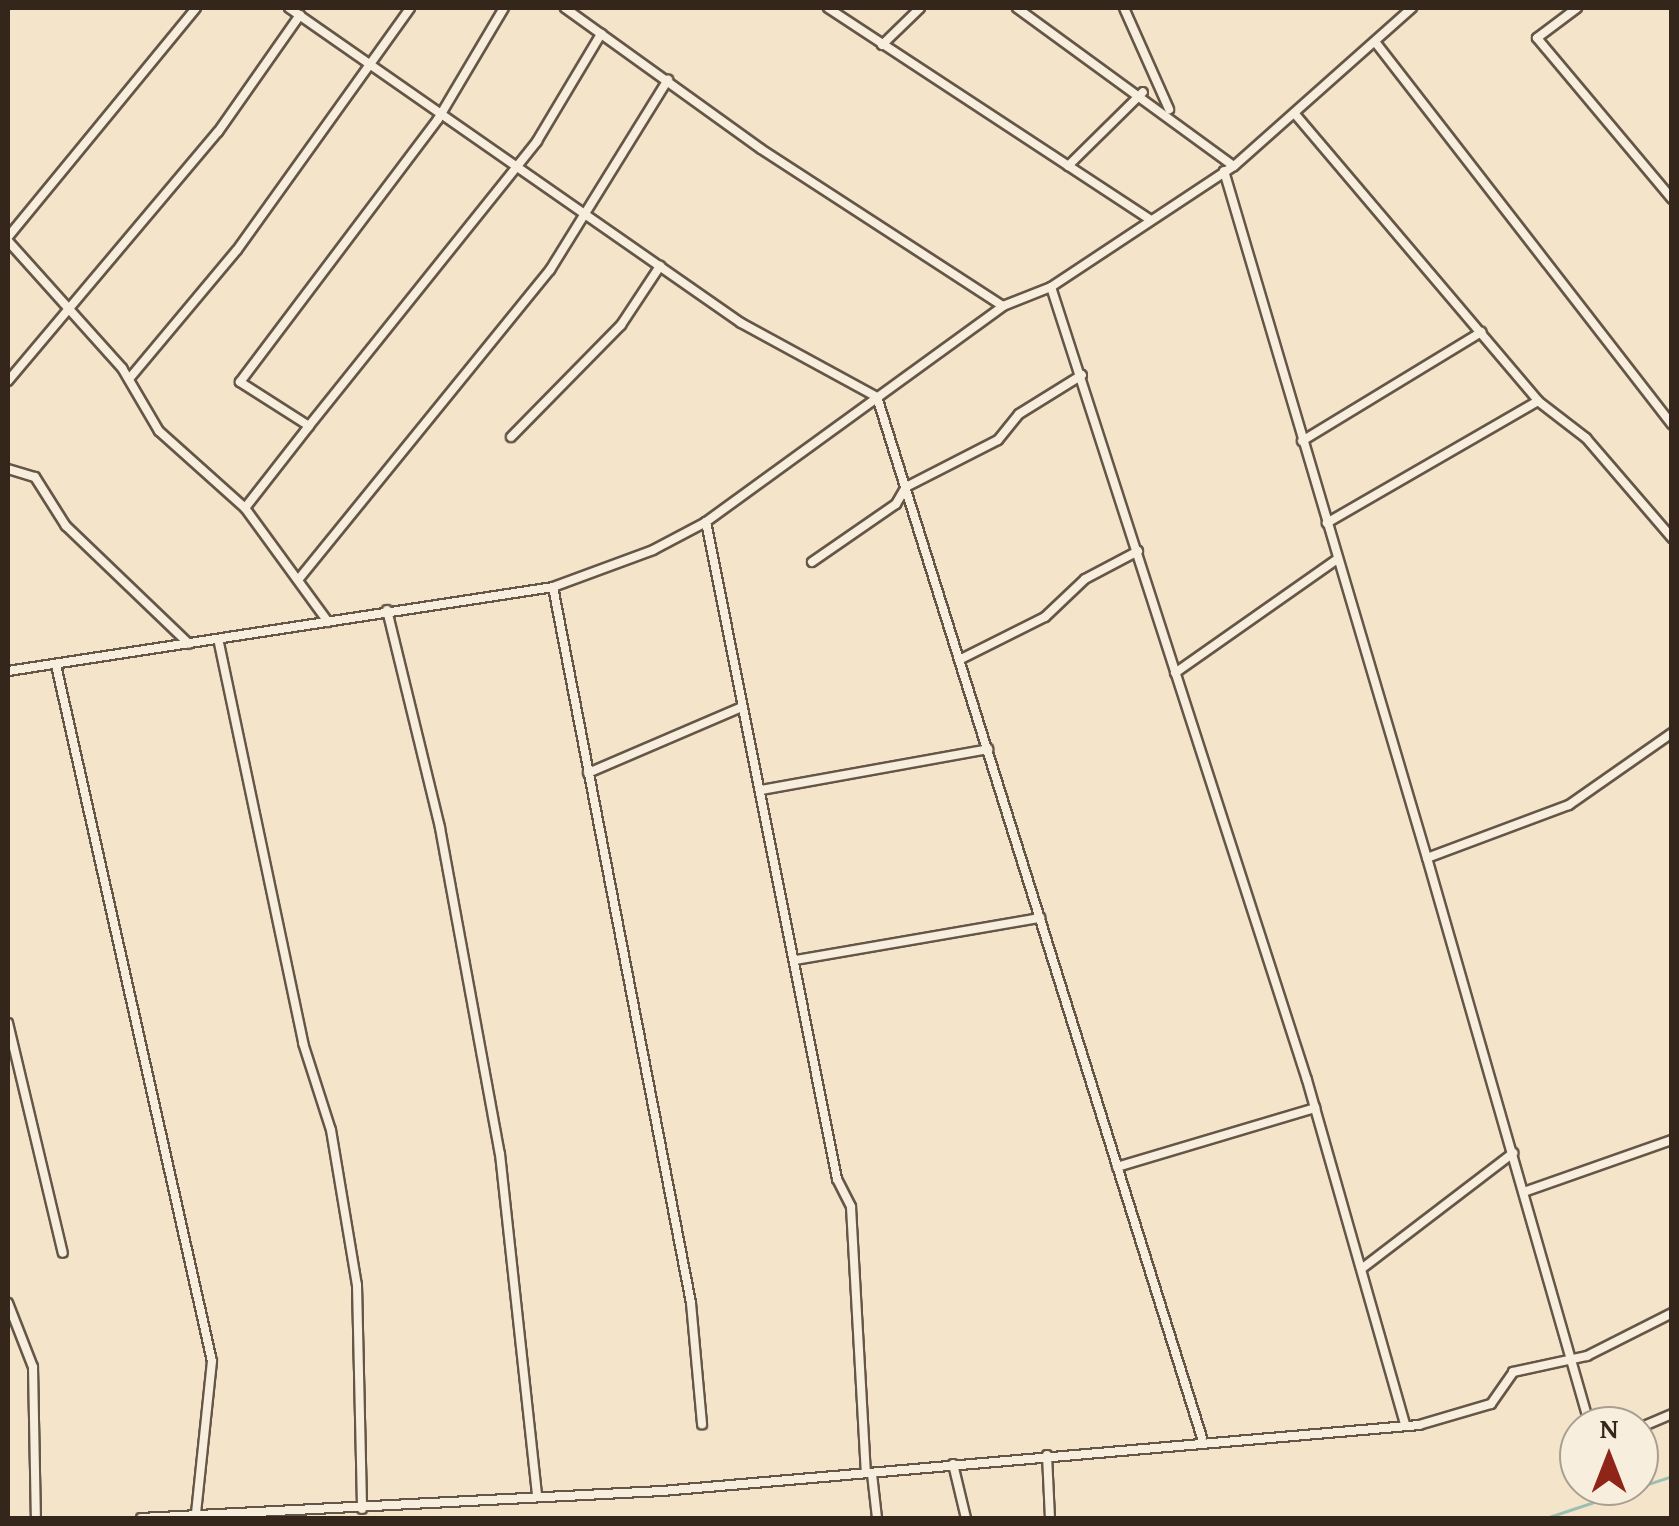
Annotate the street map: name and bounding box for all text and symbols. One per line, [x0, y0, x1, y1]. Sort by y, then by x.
north arrow [1559, 1406, 1659, 1506]
text: N [1600, 1407, 1618, 1448]

